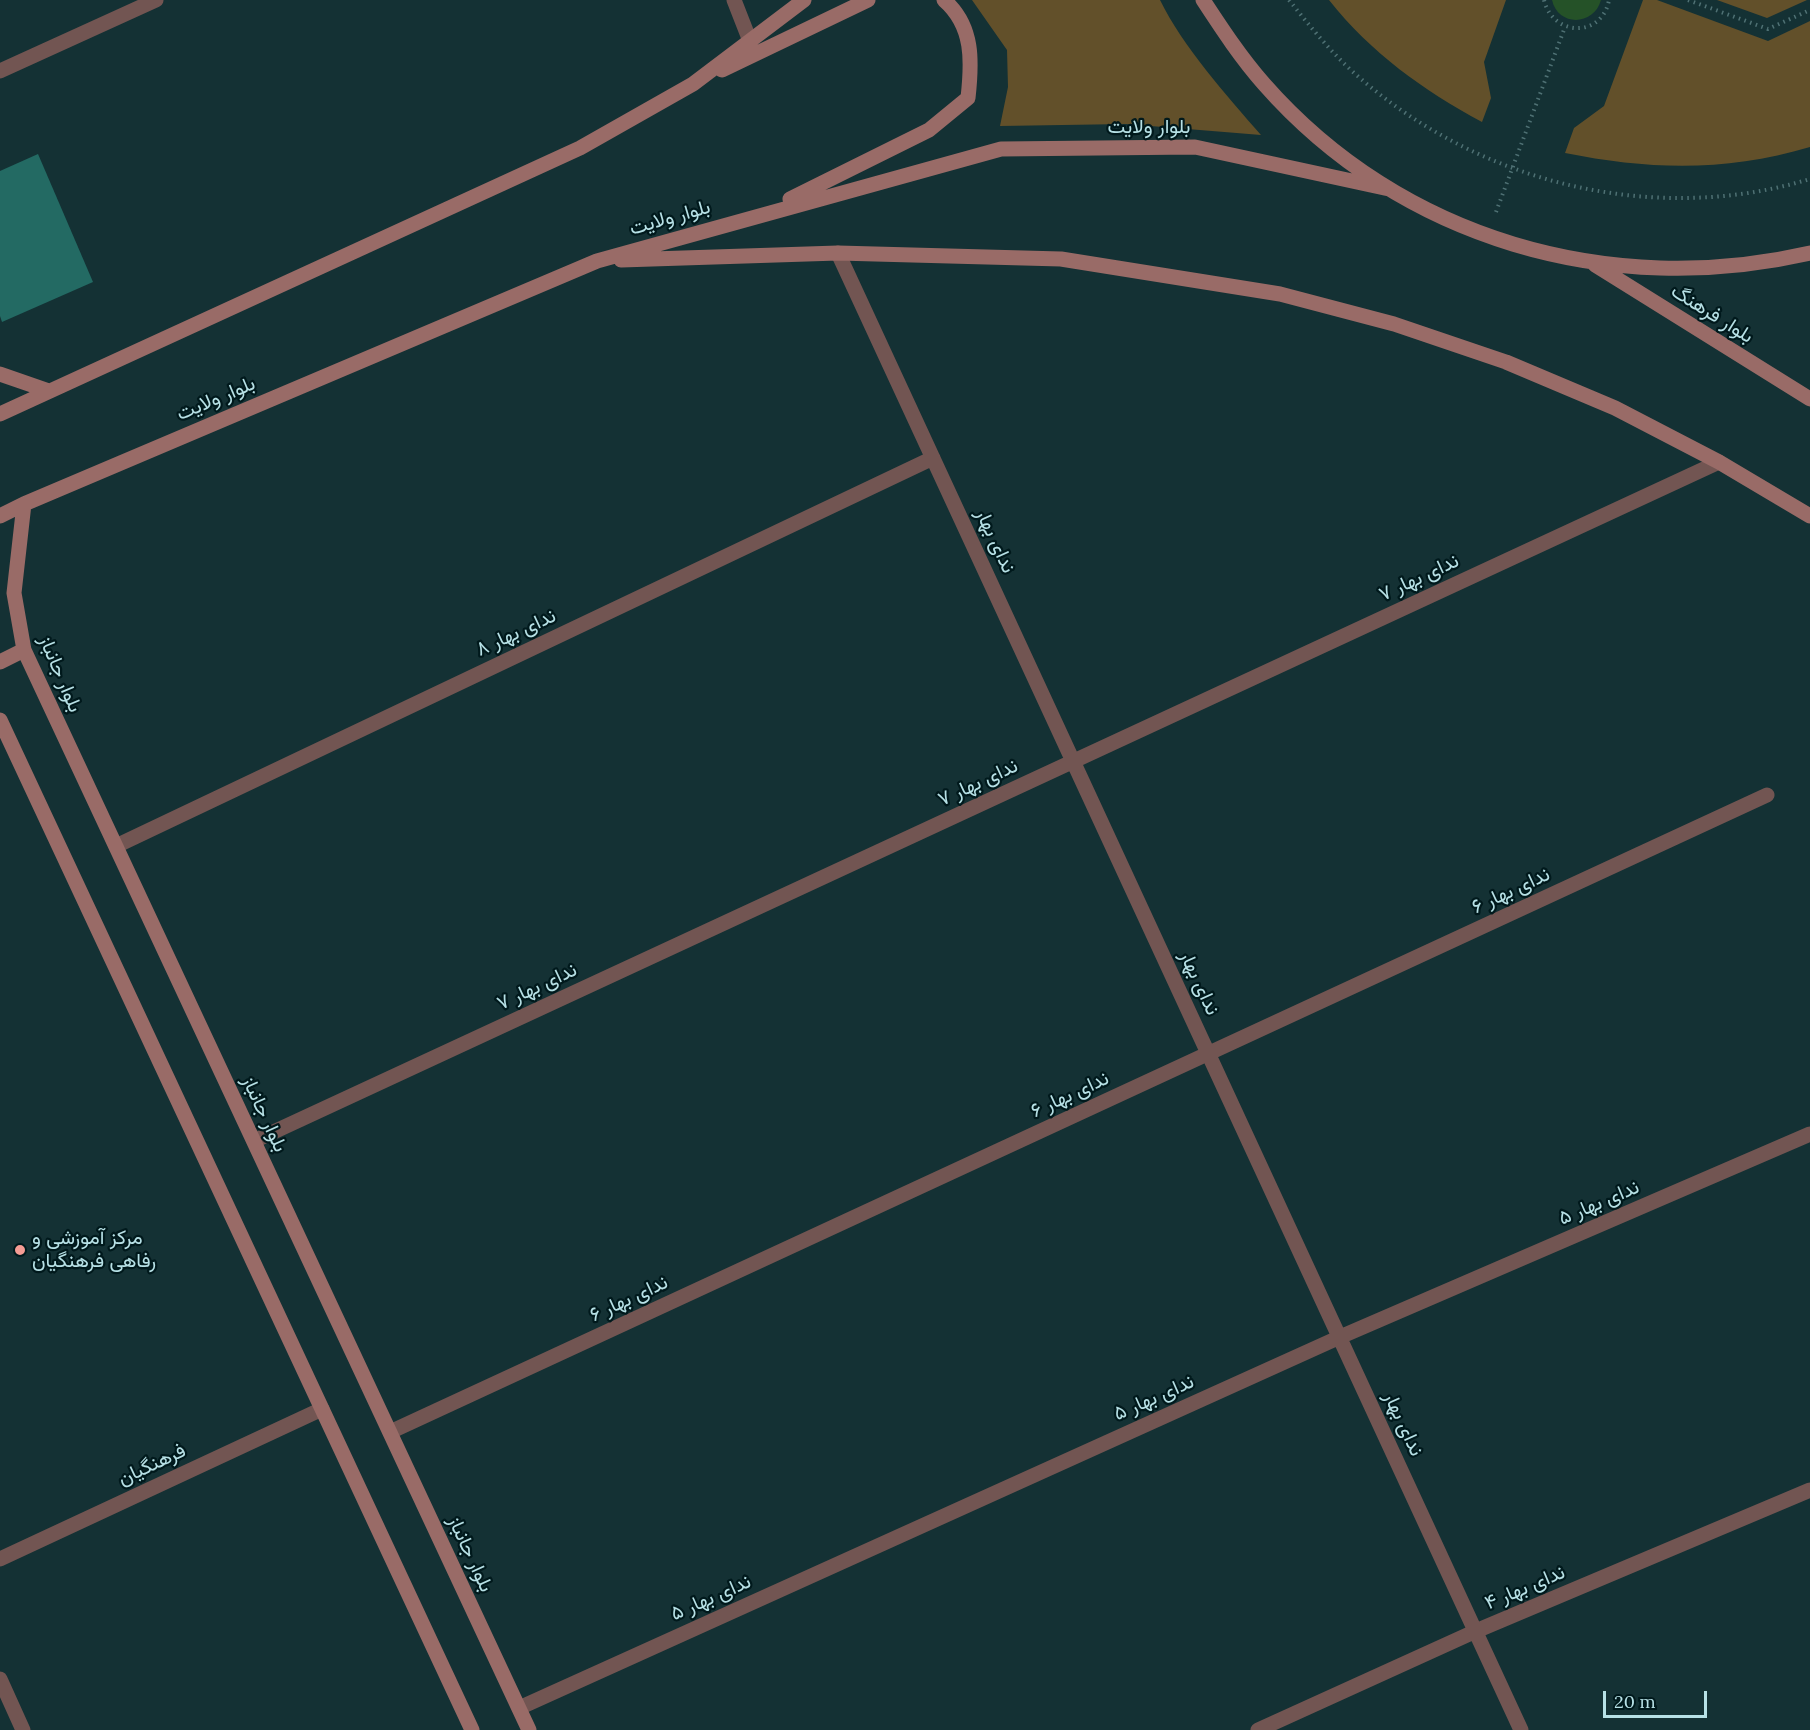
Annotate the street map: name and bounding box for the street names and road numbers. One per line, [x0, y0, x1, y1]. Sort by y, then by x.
street label: بلوار ولایت [1108, 115, 1190, 139]
street label: بلوار ولایت [627, 195, 713, 241]
street label: بلوار فرهنگ [1666, 279, 1758, 349]
street label: بلوار ولایت [173, 372, 259, 426]
street label: ندای بهار [970, 505, 1020, 577]
street label: ندای بهار ۷ [1375, 549, 1463, 607]
street label: ندای بهار ۸ [472, 604, 560, 662]
street label: بلوار جانباز [33, 632, 87, 716]
street label: ندای بهار ۷ [934, 754, 1022, 812]
street label: ندای بهار ۶ [1468, 863, 1554, 919]
street label: ندای بهار [1174, 947, 1224, 1019]
street label: ندای بهار ۷ [493, 958, 581, 1016]
street label: ندای بهار ۶ [1027, 1067, 1113, 1123]
street label: بلوار جانباز [236, 1072, 292, 1156]
street label: ندای بهار ۵ [1555, 1175, 1643, 1231]
street label: ندای بهار ۶ [586, 1271, 672, 1327]
street label: ندای بهار ۵ [1110, 1370, 1198, 1426]
street label: ندای بهار [1378, 1388, 1428, 1460]
street label: فرهنگیان [114, 1439, 190, 1491]
street label: بلوار جانباز [442, 1512, 498, 1596]
street label: ندای بهار ۴ [1481, 1560, 1569, 1616]
street label: ندای بهار ۵ [667, 1570, 755, 1626]

